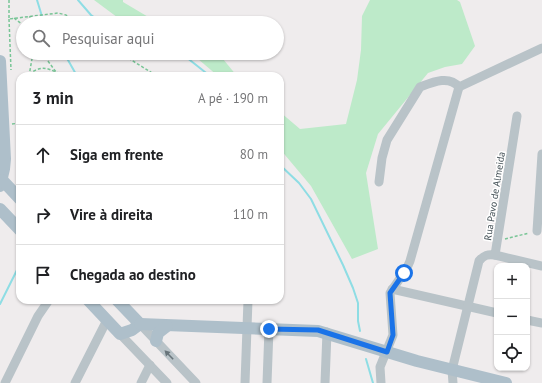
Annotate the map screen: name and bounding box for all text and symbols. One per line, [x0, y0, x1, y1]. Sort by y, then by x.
search box [16, 16, 284, 60]
icon: search [30, 27, 52, 49]
text: Pesquisar aqui [62, 29, 154, 48]
text: 3 min [32, 87, 73, 109]
text: A pé · 190 m [198, 90, 268, 107]
icon: ahead [32, 144, 54, 166]
text: Siga em frente [70, 145, 163, 164]
text: 80 m [240, 146, 268, 163]
street label: Rua Pavo de Almeida [481, 151, 508, 241]
icon: right [32, 204, 54, 226]
text: Vire à direita [70, 205, 153, 224]
text: 110 m [233, 206, 268, 223]
map controls [494, 263, 530, 371]
button: + [494, 263, 530, 299]
icon: arrive [32, 264, 54, 286]
route start [395, 264, 413, 282]
text: Chegada ao destino [70, 265, 196, 284]
button: − [494, 299, 530, 335]
route end [260, 320, 278, 338]
button: locate [494, 335, 530, 371]
one-way arrow [165, 350, 174, 360]

